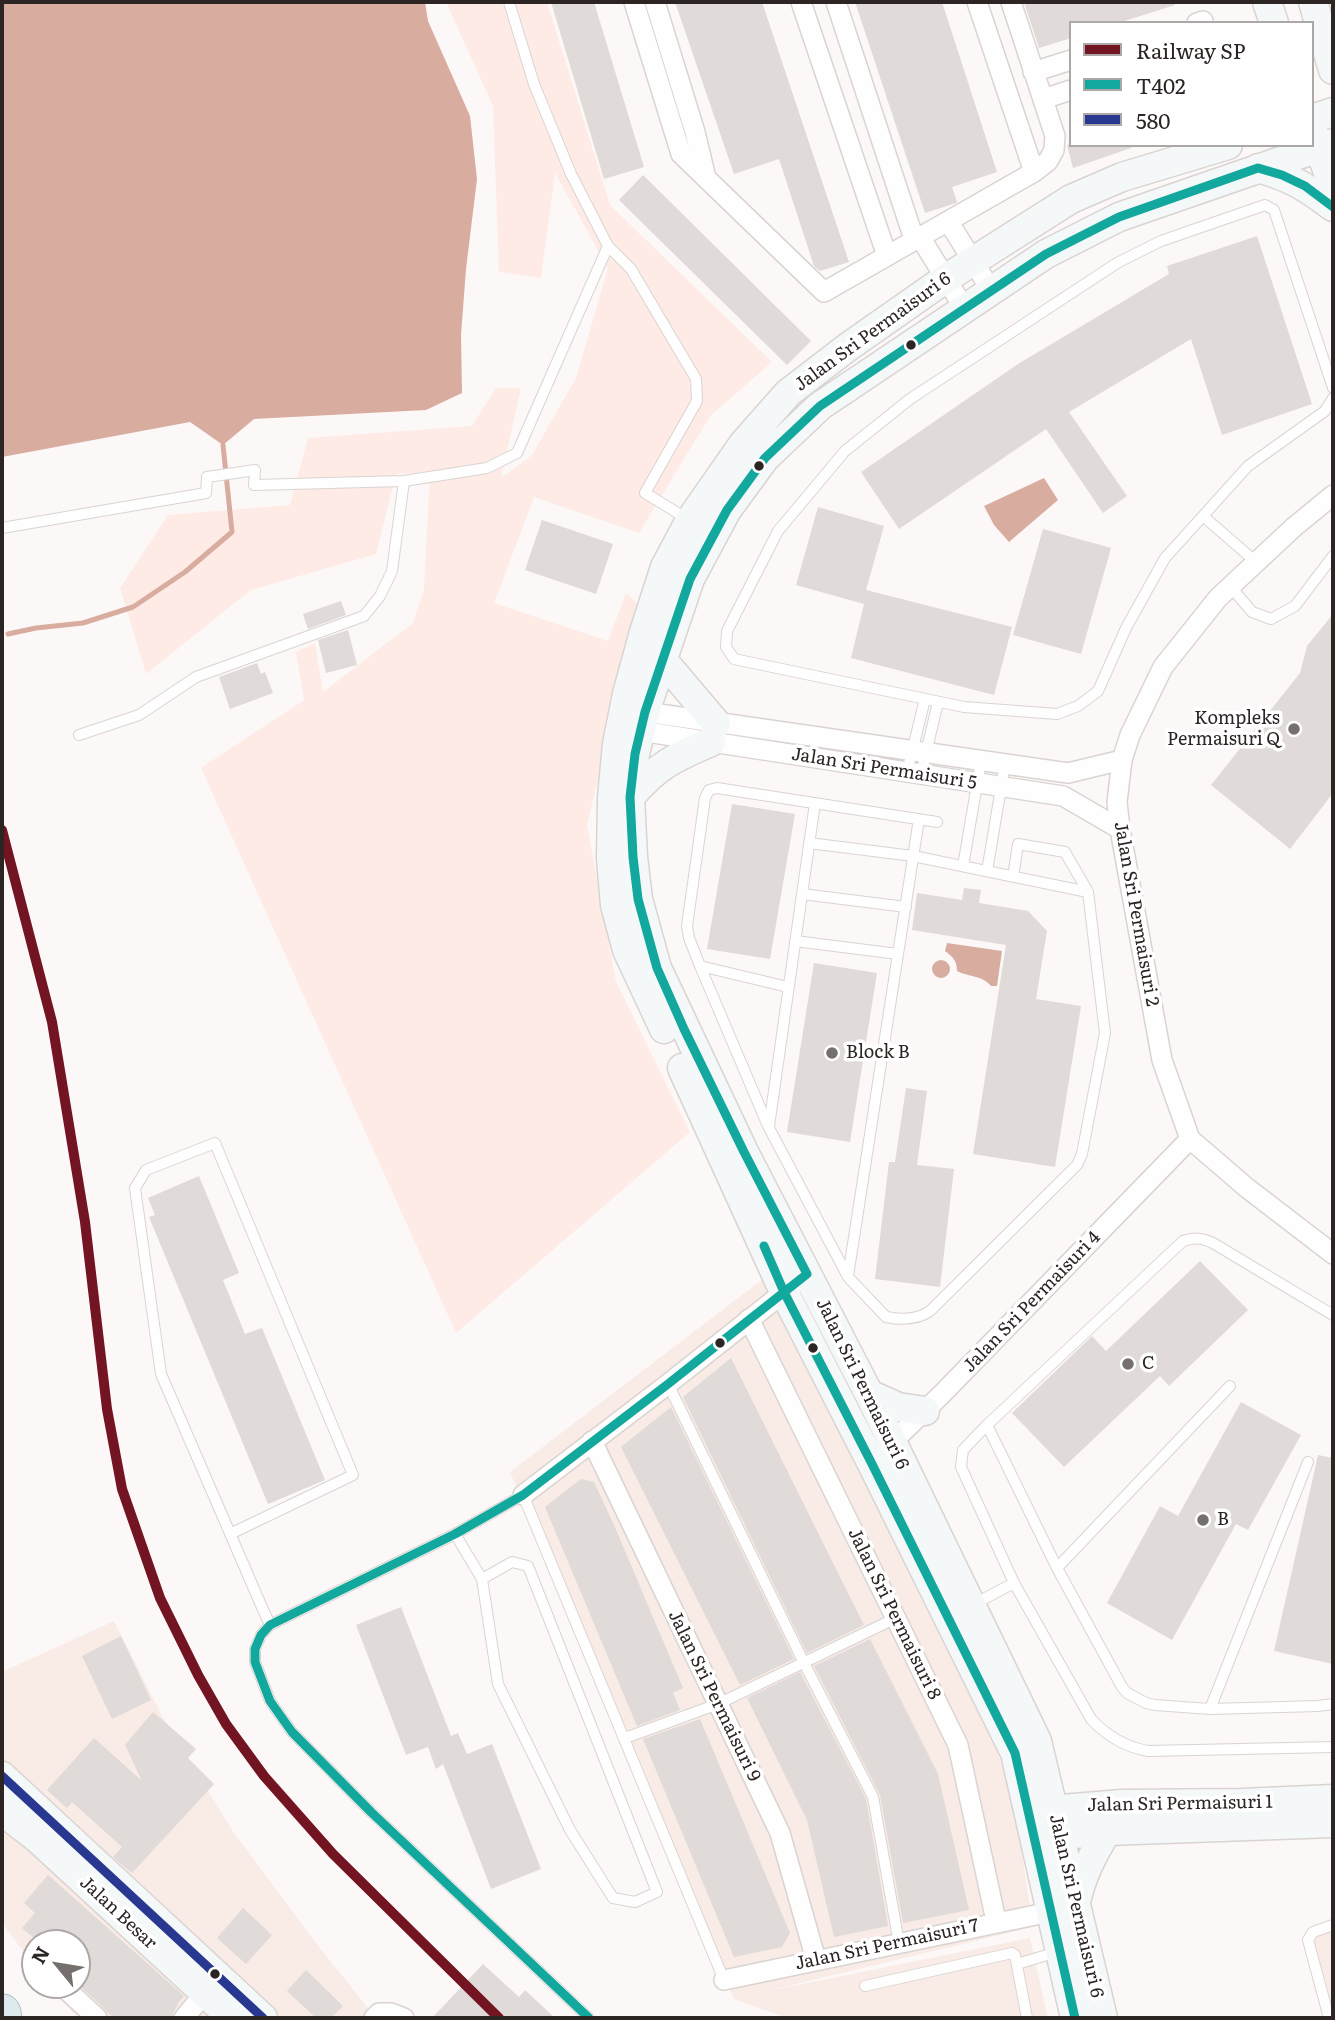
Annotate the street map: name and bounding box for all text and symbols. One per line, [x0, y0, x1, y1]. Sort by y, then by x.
legend [1069, 21, 1314, 147]
text: Railway SP [1136, 34, 1245, 65]
text: T402 [1136, 69, 1186, 100]
text: 580 [1136, 104, 1170, 135]
street label: Jalan Sri Permaisuri 6 [791, 268, 955, 396]
unlabelled marker [904, 338, 918, 352]
unlabelled marker [752, 459, 766, 473]
place label: Kompleks Permaisuri Q [1167, 708, 1280, 750]
marker: Kompleks Permaisuri Q [1286, 721, 1302, 737]
street label: Jalan Sri Permaisuri 5 [790, 744, 978, 794]
street label: Jalan Sri Permaisuri 2 [1109, 820, 1163, 1008]
place label: Block B [846, 1042, 910, 1064]
marker: Block B [824, 1045, 840, 1061]
street label: Jalan Sri Permaisuri 4 [959, 1227, 1105, 1377]
street label: Jalan Sri Permaisuri 6 [811, 1295, 913, 1473]
unlabelled marker [713, 1336, 727, 1350]
unlabelled marker [806, 1341, 820, 1355]
place label: C [1142, 1353, 1155, 1375]
marker: C [1120, 1356, 1136, 1372]
place label: B [1217, 1509, 1229, 1531]
marker: B [1195, 1512, 1211, 1528]
street label: Jalan Sri Permaisuri 8 [843, 1525, 945, 1703]
street label: Jalan Sri Permaisuri 9 [663, 1607, 765, 1785]
street label: Jalan Sri Permaisuri 1 [1087, 1792, 1273, 1816]
street label: Jalan Sri Permaisuri 6 [1044, 1812, 1108, 2000]
street label: Jalan Besar [75, 1872, 161, 1954]
street label: Jalan Sri Permaisuri 7 [793, 1915, 981, 1975]
north arrow [21, 1929, 91, 1999]
text: N [23, 1941, 56, 1968]
unlabelled marker [208, 1967, 222, 1981]

